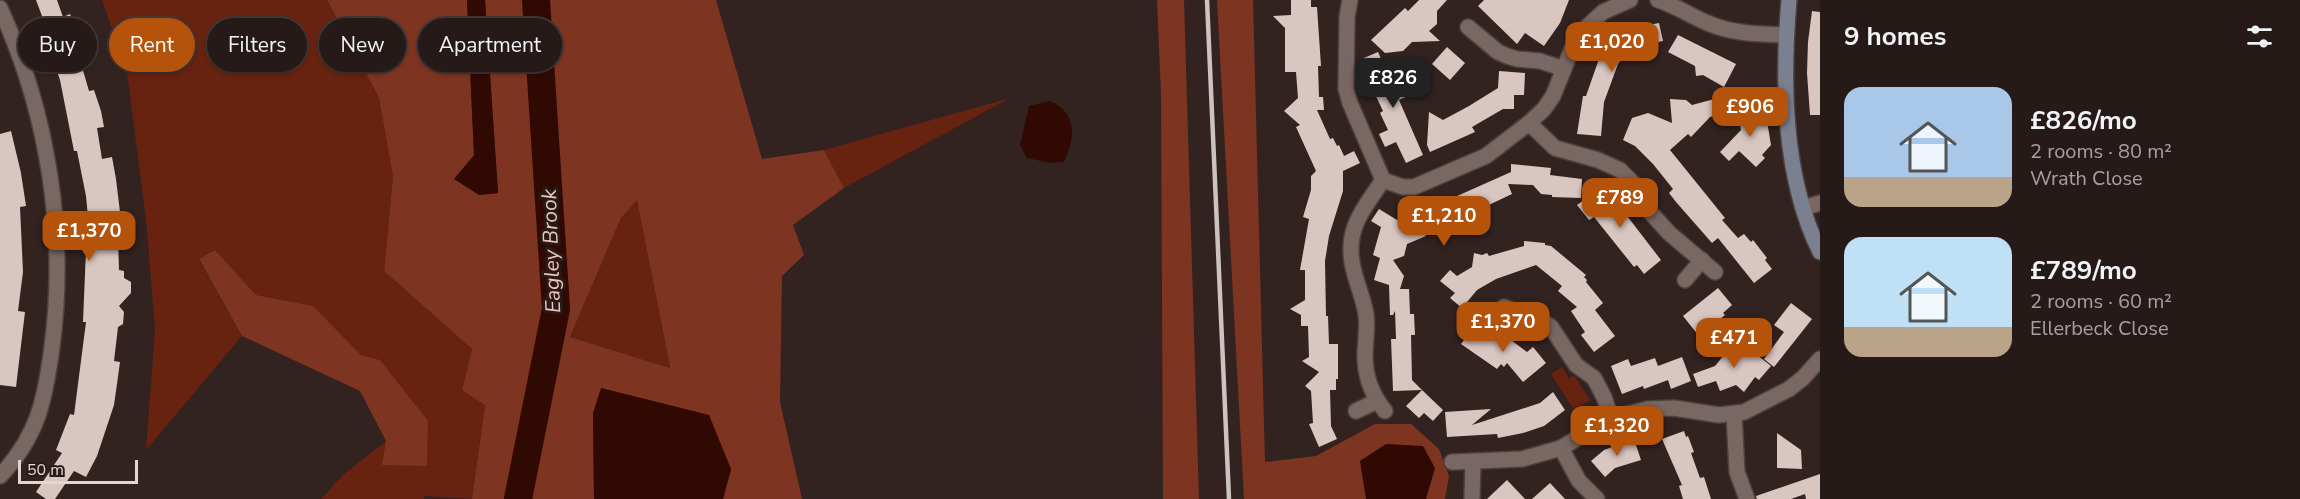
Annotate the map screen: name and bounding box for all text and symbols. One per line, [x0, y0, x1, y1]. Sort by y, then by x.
chip: Buy [18, 18, 97, 72]
chip: Rent [109, 18, 195, 72]
chip: Filters [207, 18, 307, 72]
chip: New [319, 18, 406, 72]
chip: Apartment [418, 18, 562, 72]
text: 9 homes [1844, 19, 1946, 54]
icon: filters [2243, 20, 2276, 53]
pin: £1,020 [1563, 22, 1661, 73]
text: £1,020 [1580, 28, 1644, 55]
pin: £826 [1357, 58, 1429, 109]
text: £826 [1369, 64, 1417, 91]
pin: £906 [1714, 87, 1786, 138]
text: £906 [1726, 93, 1774, 120]
text: £826/mo [2030, 103, 2137, 138]
icon: home [1892, 111, 1964, 183]
text: 2 rooms · 80 m² [2030, 138, 2172, 165]
text: Wrath Close [2030, 165, 2143, 192]
pin: £789 [1584, 178, 1656, 229]
text: £789 [1596, 184, 1644, 211]
water label: Eagley Brook [535, 188, 567, 314]
pin: £1,210 [1395, 196, 1493, 247]
text: £1,210 [1412, 202, 1476, 229]
pin: £1,370 [40, 211, 138, 262]
text: £1,370 [57, 217, 121, 244]
text: £789/mo [2030, 253, 2137, 288]
icon: home [1892, 261, 1964, 333]
text: 2 rooms · 60 m² [2030, 288, 2172, 315]
pin: £1,370 [1454, 302, 1552, 353]
text: £1,370 [1471, 308, 1535, 335]
text: Ellerbeck Close [2030, 315, 2169, 342]
pin: £471 [1698, 318, 1770, 369]
text: £471 [1710, 324, 1758, 351]
pin: £1,320 [1568, 406, 1666, 457]
text: £1,320 [1585, 412, 1649, 439]
scale bar [18, 457, 138, 484]
text: 50 m [27, 459, 64, 481]

